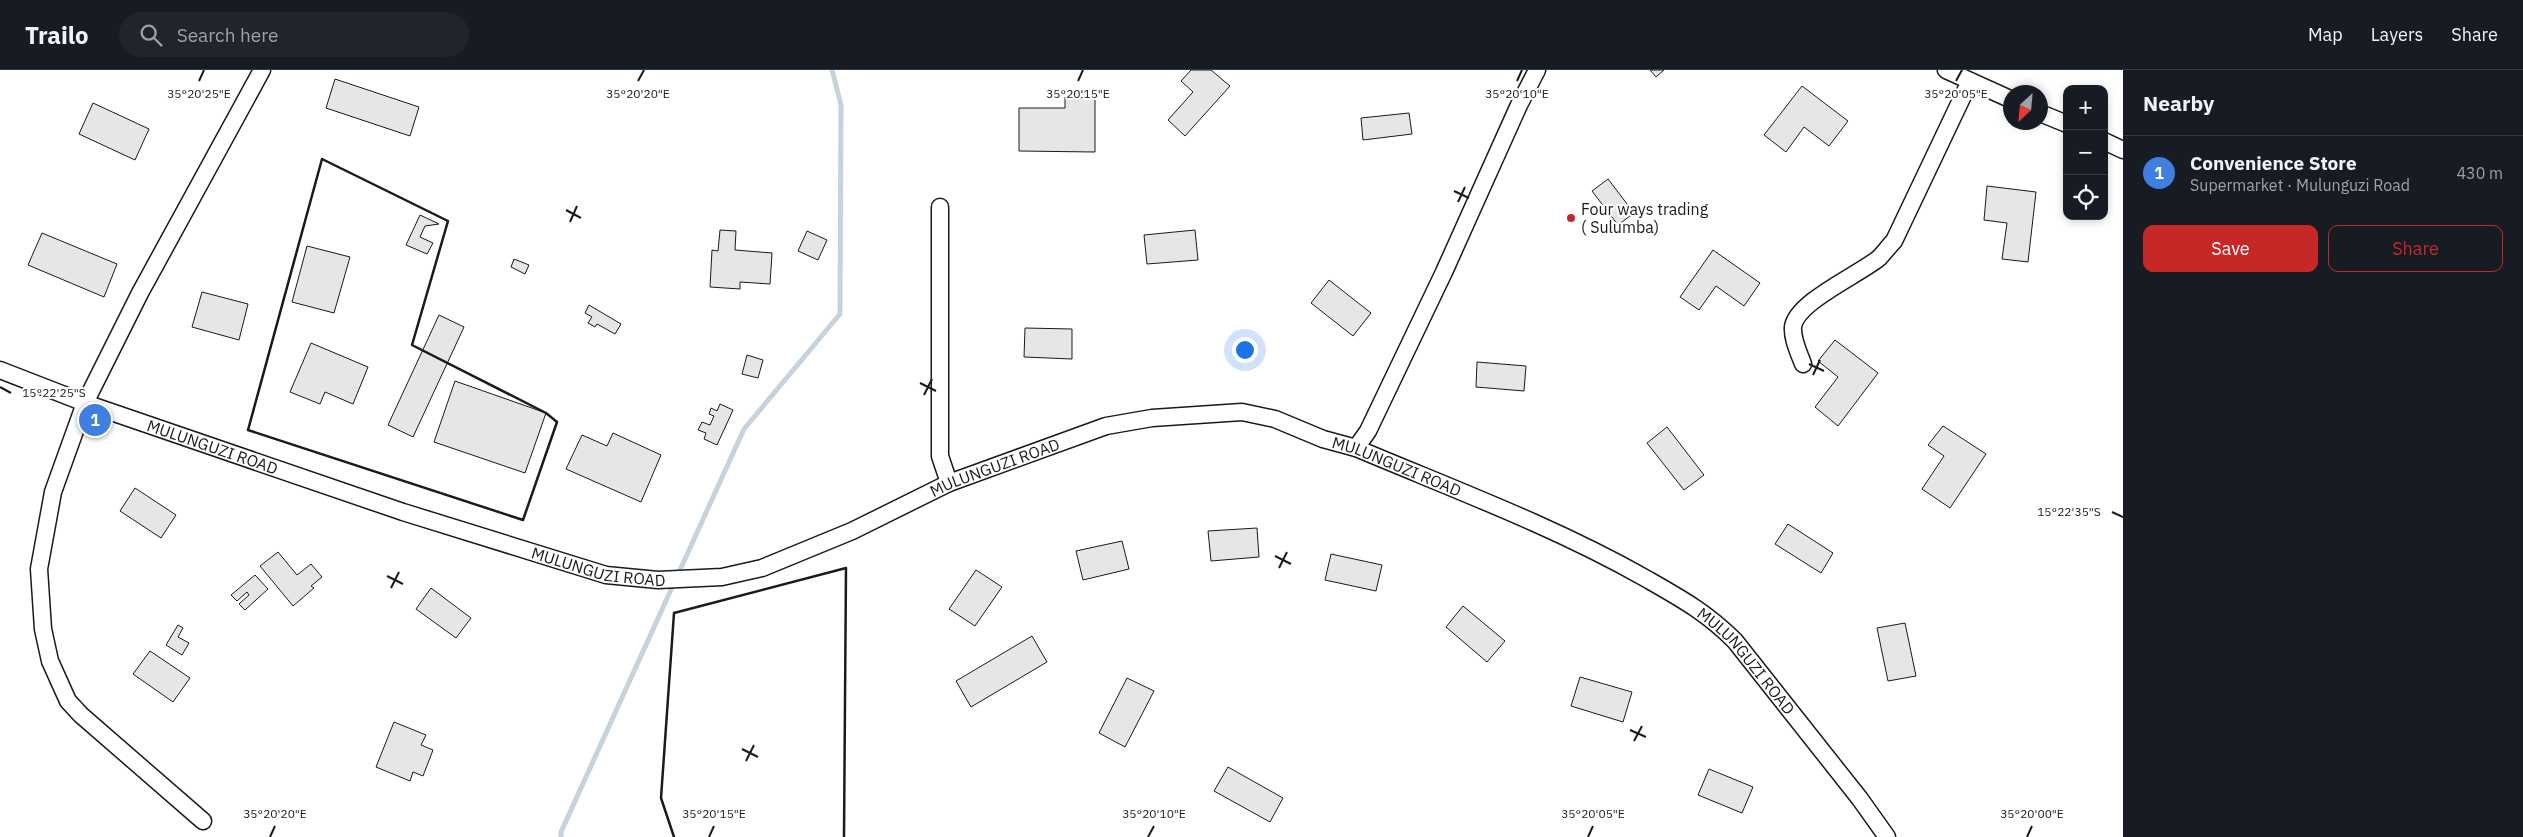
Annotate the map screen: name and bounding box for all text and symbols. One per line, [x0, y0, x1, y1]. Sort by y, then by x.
search box [119, 12, 469, 57]
text: Trailo [25, 19, 89, 51]
icon: search [137, 21, 165, 49]
text: Search here [177, 23, 278, 47]
text: Map [2308, 23, 2343, 46]
text: Layers [2371, 23, 2423, 46]
text: Share [2451, 23, 2498, 46]
north arrow [2003, 85, 2048, 130]
map controls [2063, 85, 2108, 220]
button: + [2063, 85, 2108, 130]
text: 35°20'25"E [167, 86, 231, 101]
text: 35°20'20"E [606, 86, 670, 101]
text: 35°20'15"E [1046, 86, 1110, 101]
text: 35°20'10"E [1485, 86, 1549, 101]
text: 35°20'05"E [1924, 86, 1988, 101]
text: Nearby [2143, 89, 2214, 117]
button: − [2063, 130, 2108, 175]
text: Convenience Store [2190, 151, 2357, 175]
text: 1 [2154, 163, 2164, 183]
text: 430 m [2456, 163, 2503, 183]
button: locate [2063, 175, 2108, 220]
text: Supermarket · Mulunguzi Road [2190, 175, 2410, 195]
place label: Four ways trading ( Sulumba) [1581, 199, 1709, 237]
marker: Four ways trading ( Sulumba) [1565, 212, 1577, 224]
button: Save [2143, 225, 2318, 272]
button: Share [2328, 225, 2503, 272]
your location [1232, 337, 1258, 363]
text: 15°22'25"S [22, 385, 86, 400]
pin: 1 [79, 401, 111, 439]
street label: MULUNGUZI ROAD [144, 415, 281, 478]
street label: MULUNGUZI ROAD [1330, 432, 1464, 500]
street label: MULUNGUZI ROAD [926, 434, 1062, 501]
text: 15°22'35"S [2037, 504, 2101, 519]
street label: MULUNGUZI ROAD [529, 542, 666, 590]
street label: MULUNGUZI ROAD [1693, 603, 1799, 718]
text: 35°20'20"E [243, 806, 307, 821]
text: 35°20'15"E [682, 806, 746, 821]
text: 35°20'10"E [1122, 806, 1186, 821]
text: 35°20'05"E [1561, 806, 1625, 821]
text: 35°20'00"E [2000, 806, 2064, 821]

